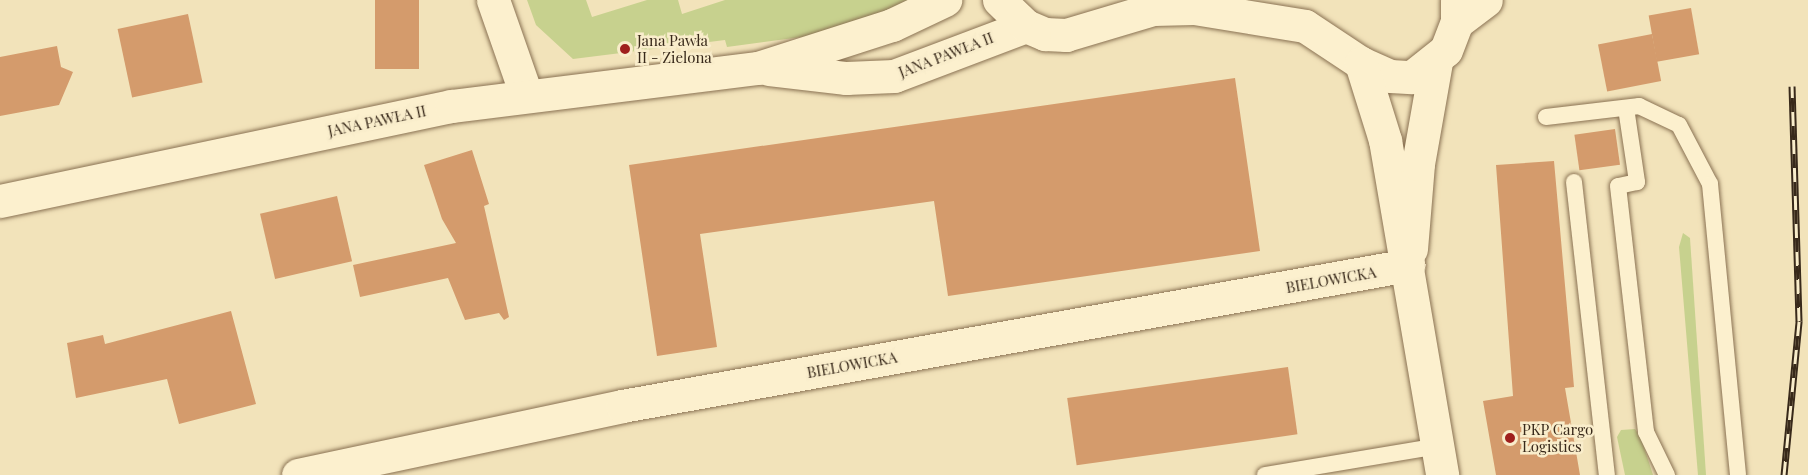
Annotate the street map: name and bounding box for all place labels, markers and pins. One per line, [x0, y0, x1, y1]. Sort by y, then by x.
place label: Jana Pawła II - Zielona [637, 31, 712, 66]
marker: Jana Pawła II - Zielona [618, 42, 632, 56]
place label: PKP Cargo Logistics [1522, 420, 1594, 455]
marker: PKP Cargo Logistics [1503, 431, 1517, 445]

